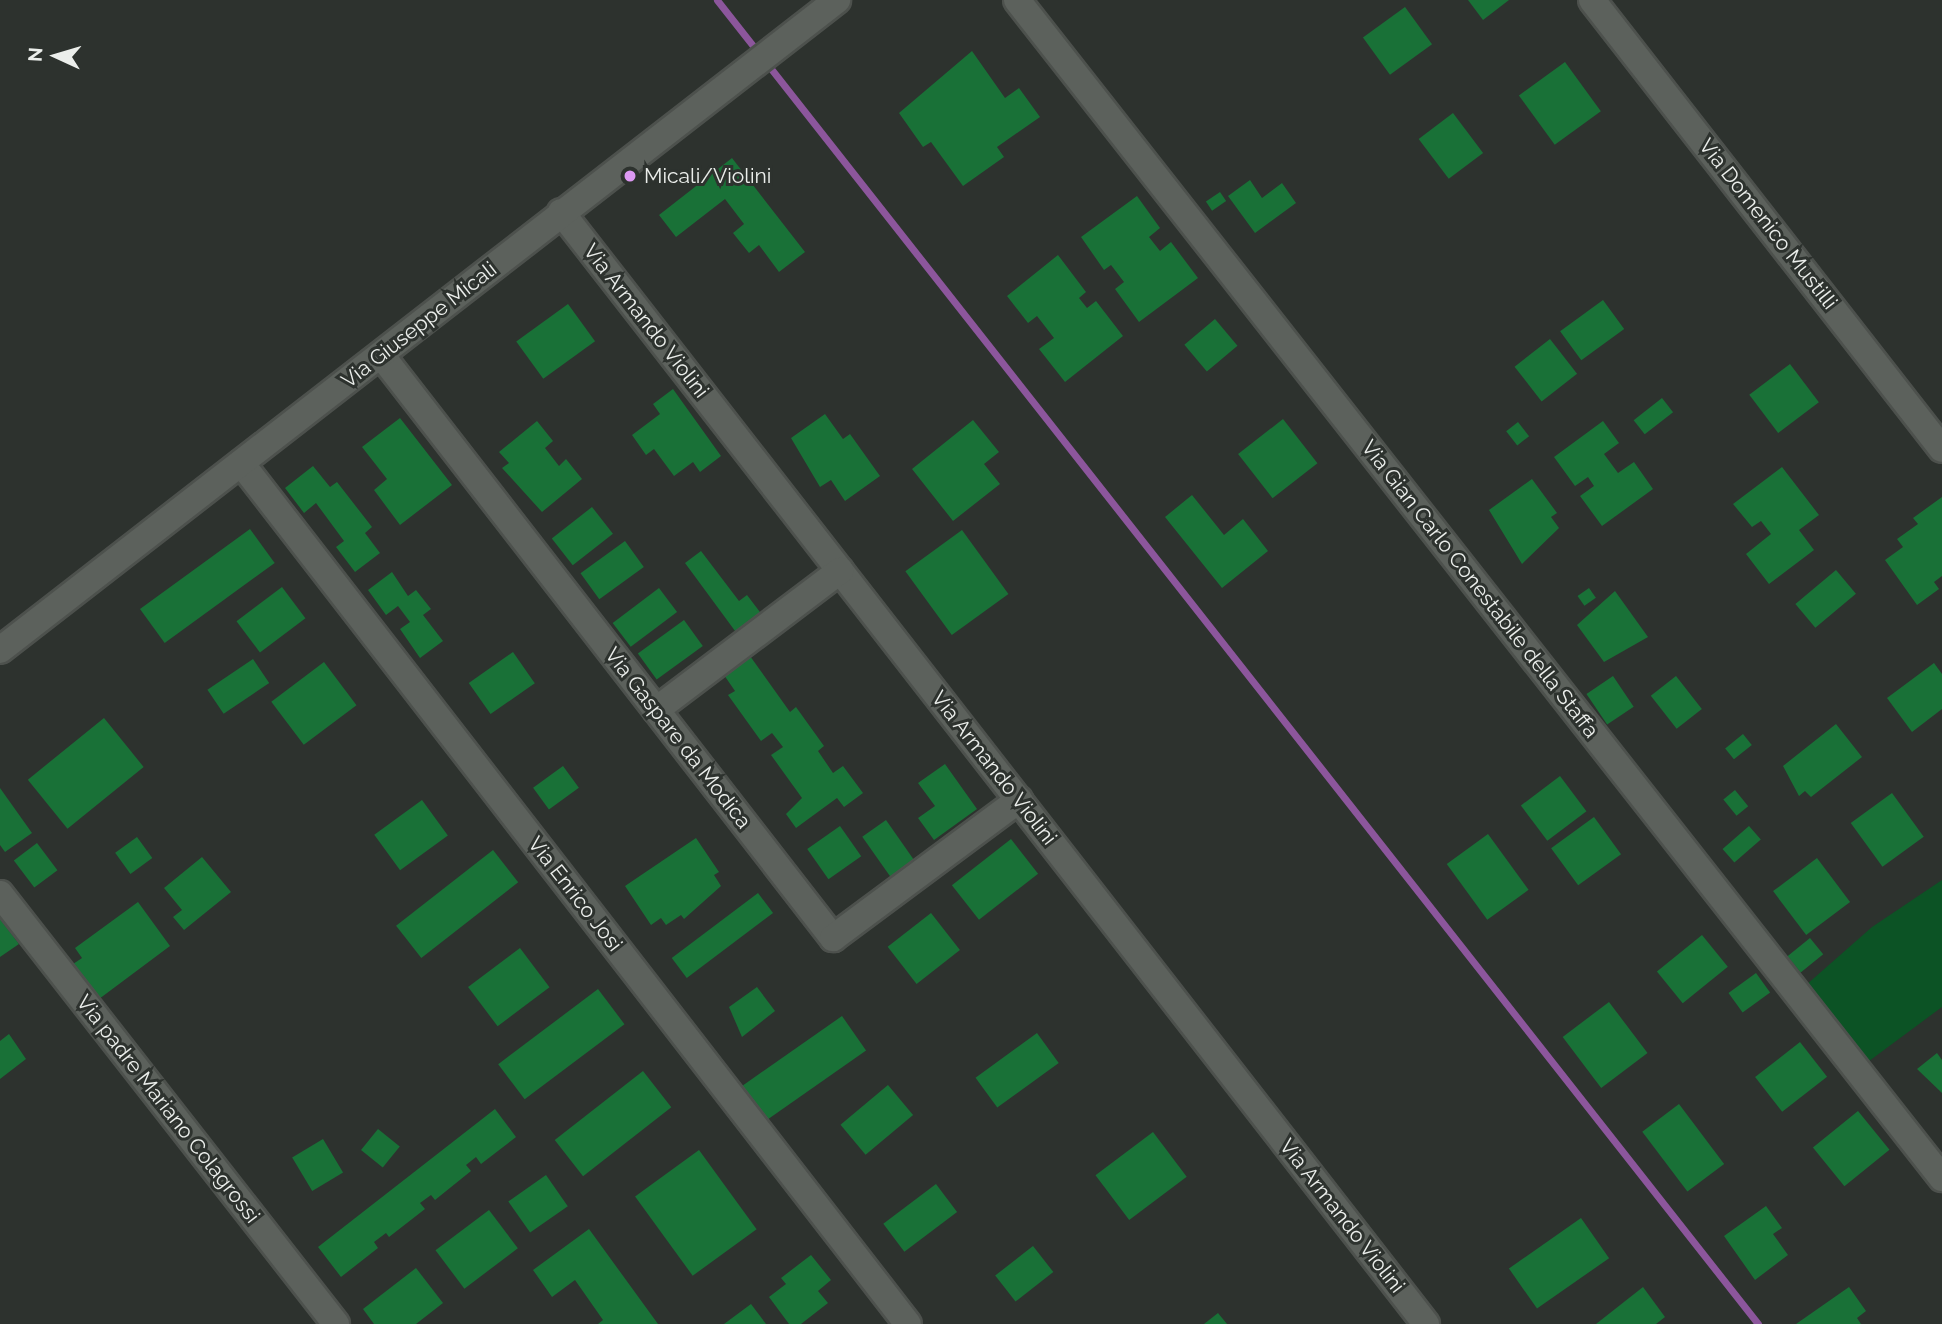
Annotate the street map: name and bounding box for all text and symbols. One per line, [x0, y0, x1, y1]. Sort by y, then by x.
north arrow [21, 21, 91, 91]
text: N [24, 47, 47, 63]
street label: Via Domenico Mustilli [1694, 134, 1842, 314]
place label: Micali/Violini [644, 163, 771, 189]
marker: Micali/Violini [622, 168, 638, 184]
street label: Via Armando Violini [578, 239, 714, 403]
street label: Via Giuseppe Micali [336, 257, 502, 393]
street label: Via Gian Carlo Conestabile della Staffa [1356, 435, 1604, 743]
street label: Via Gaspare da Modica [600, 643, 756, 833]
street label: Via Armando Violini [926, 686, 1062, 850]
street label: Via Enrico Josi [522, 832, 628, 956]
street label: Via padre Mariano Colagrossi [71, 990, 265, 1228]
street label: Via Armando Violini [1274, 1134, 1410, 1298]

